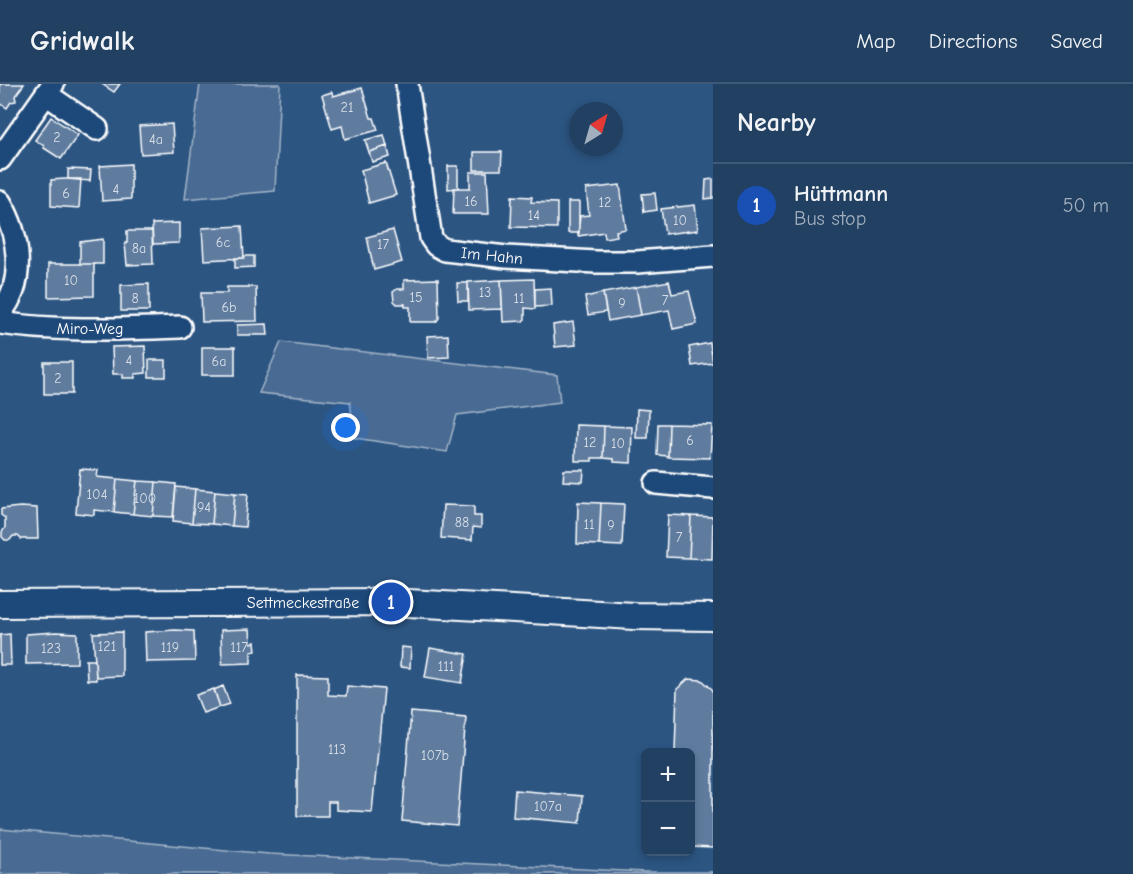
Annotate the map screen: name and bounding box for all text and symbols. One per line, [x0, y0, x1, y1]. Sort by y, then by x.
text: Gridwalk [30, 25, 134, 57]
text: Map [856, 29, 896, 53]
text: Directions [929, 29, 1018, 53]
text: Saved [1051, 29, 1103, 53]
house number: 21 [341, 99, 353, 116]
north arrow [569, 102, 623, 156]
text: Nearby [737, 108, 816, 138]
house number: 2 [53, 129, 61, 146]
house number: 4a [149, 131, 163, 148]
house number: 4 [113, 181, 120, 198]
text: Hüttmann [794, 181, 888, 207]
house number: 6 [62, 185, 70, 202]
house number: 16 [464, 193, 478, 210]
house number: 12 [599, 194, 611, 211]
text: 1 [753, 194, 760, 217]
text: 50 m [1063, 194, 1109, 217]
house number: 14 [528, 207, 540, 224]
text: Bus stop [794, 207, 866, 230]
house number: 10 [673, 212, 687, 229]
house number: 6c [216, 234, 230, 251]
house number: 17 [377, 236, 389, 253]
house number: 8a [132, 240, 146, 257]
street label: Im Hahn [460, 244, 524, 268]
house number: 10 [64, 272, 78, 289]
house number: 13 [479, 284, 491, 301]
house number: 15 [409, 289, 423, 306]
house number: 8 [131, 290, 139, 307]
house number: 11 [513, 290, 525, 307]
house number: 7 [662, 292, 669, 309]
house number: 9 [618, 295, 626, 312]
house number: 6b [221, 299, 237, 316]
street label: Miro-Weg [57, 320, 123, 338]
house number: 4 [126, 352, 133, 369]
house number: 6a [212, 353, 226, 370]
house number: 2 [54, 370, 62, 387]
your location [331, 413, 360, 442]
house number: 6 [686, 432, 694, 449]
house number: 12 [584, 434, 596, 451]
house number: 10 [611, 435, 625, 452]
house number: 104 [87, 486, 108, 503]
house number: 100 [134, 490, 156, 507]
house number: 94 [197, 499, 211, 516]
house number: 88 [455, 514, 469, 531]
house number: 11 [583, 516, 595, 533]
house number: 9 [607, 517, 615, 534]
house number: 7 [676, 529, 683, 546]
pin: 1 [372, 580, 410, 624]
street label: Settmeckestraße [247, 594, 359, 612]
house number: 121 [98, 638, 116, 655]
house number: 119 [161, 639, 179, 656]
house number: 117 [230, 639, 248, 656]
house number: 123 [41, 640, 61, 657]
house number: 111 [438, 658, 454, 675]
house number: 113 [328, 741, 346, 758]
house number: 107b [421, 747, 449, 764]
map controls [641, 748, 695, 856]
button: + [641, 748, 695, 802]
house number: 107a [534, 798, 562, 815]
button: − [641, 802, 695, 856]

